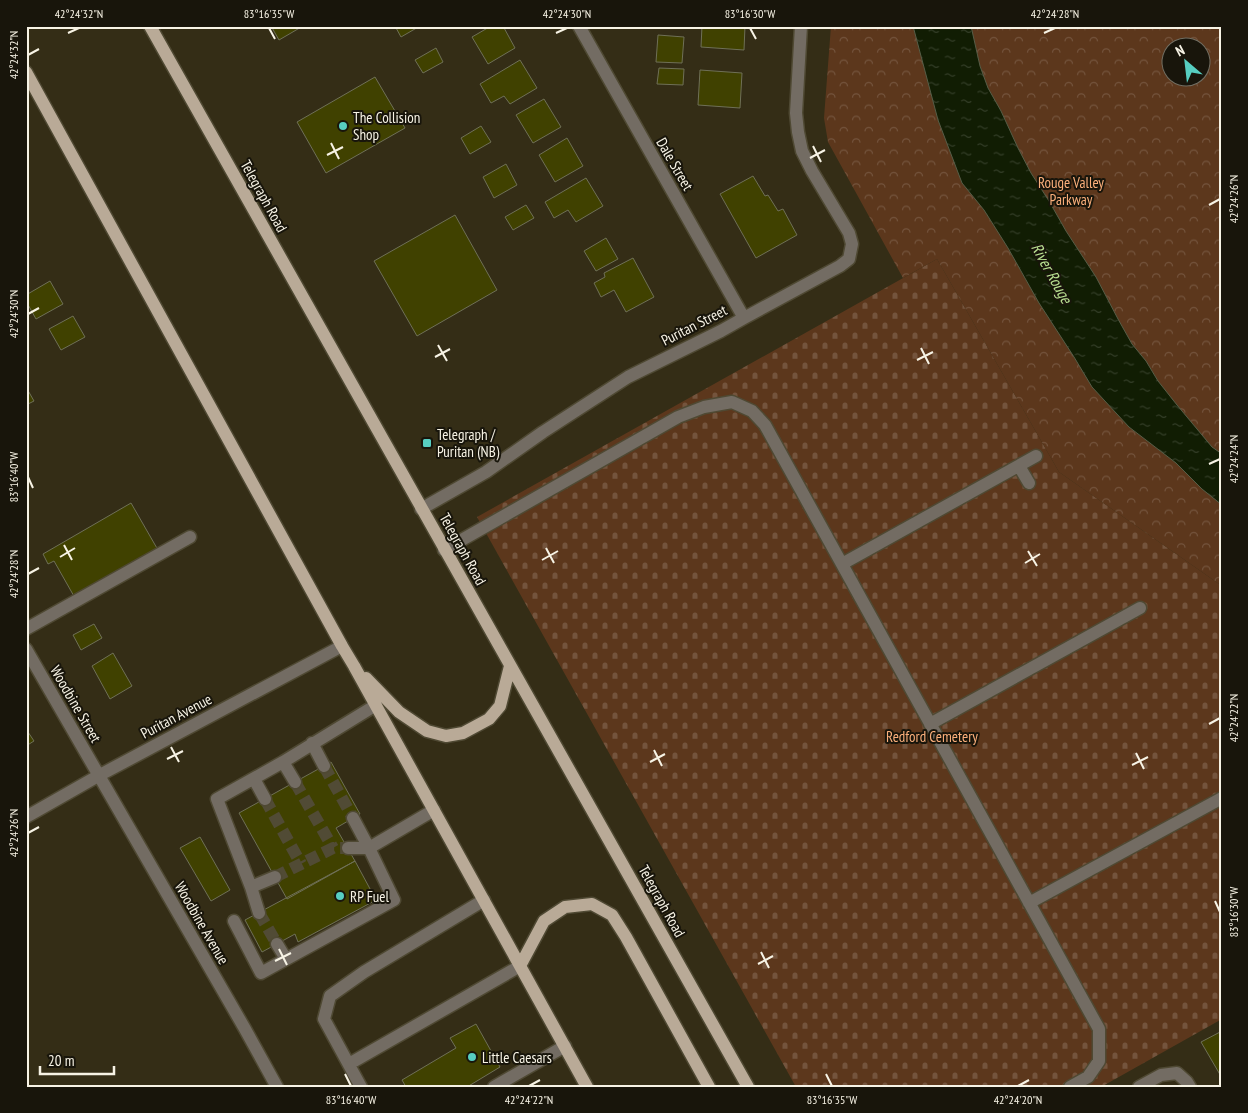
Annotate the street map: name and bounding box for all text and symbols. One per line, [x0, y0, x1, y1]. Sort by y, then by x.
text: 42°24'32"N [55, 6, 103, 21]
text: 83°16'35"W [244, 6, 294, 21]
text: 42°24'30"N [543, 6, 591, 21]
text: 83°16'30"W [725, 6, 775, 21]
text: 42°24'28"N [1031, 6, 1079, 21]
text: 42°24'32"N [6, 31, 21, 79]
north arrow [1160, 38, 1210, 88]
text: N [1172, 41, 1187, 60]
place label: The Collision Shop [353, 108, 420, 144]
marker: The Collision Shop [337, 120, 349, 132]
street label: Dale Street [652, 134, 698, 194]
street label: Telegraph Road [236, 157, 292, 235]
park label: Rouge Valley Parkway [1038, 173, 1104, 209]
text: 42°24'26"N [1226, 175, 1241, 223]
water label: River Rouge [1027, 239, 1077, 308]
text: 42°24'30"N [6, 290, 21, 338]
street label: Puritan Street [658, 300, 730, 350]
place label: Telegraph / Puritan (NB) [437, 425, 500, 461]
text: 42°24'24"N [1226, 435, 1241, 483]
marker: Telegraph / Puritan (NB) [421, 437, 433, 449]
text: 83°16'40"W [6, 452, 21, 502]
street label: Telegraph Road [435, 510, 491, 588]
text: 42°24'28"N [6, 550, 21, 598]
street label: Woodbine Street [46, 662, 106, 746]
street label: Puritan Avenue [137, 689, 215, 743]
text: 42°24'22"N [1226, 694, 1241, 742]
park label: Redford Cemetery [886, 727, 978, 746]
text: 42°24'26"N [6, 809, 21, 857]
street label: Telegraph Road [634, 862, 690, 940]
street label: Woodbine Avenue [171, 878, 233, 968]
place label: RP Fuel [350, 887, 390, 906]
text: 83°16'30"W [1226, 887, 1241, 937]
marker: RP Fuel [334, 890, 346, 902]
scale bar [40, 1043, 114, 1075]
place label: Little Caesars [482, 1048, 552, 1067]
text: 20 m [48, 1051, 74, 1070]
marker: Little Caesars [466, 1051, 478, 1063]
text: 83°16'40"W [326, 1092, 376, 1107]
text: 42°24'22"N [505, 1092, 553, 1107]
text: 83°16'35"W [807, 1092, 857, 1107]
text: 42°24'20"N [994, 1092, 1042, 1107]

